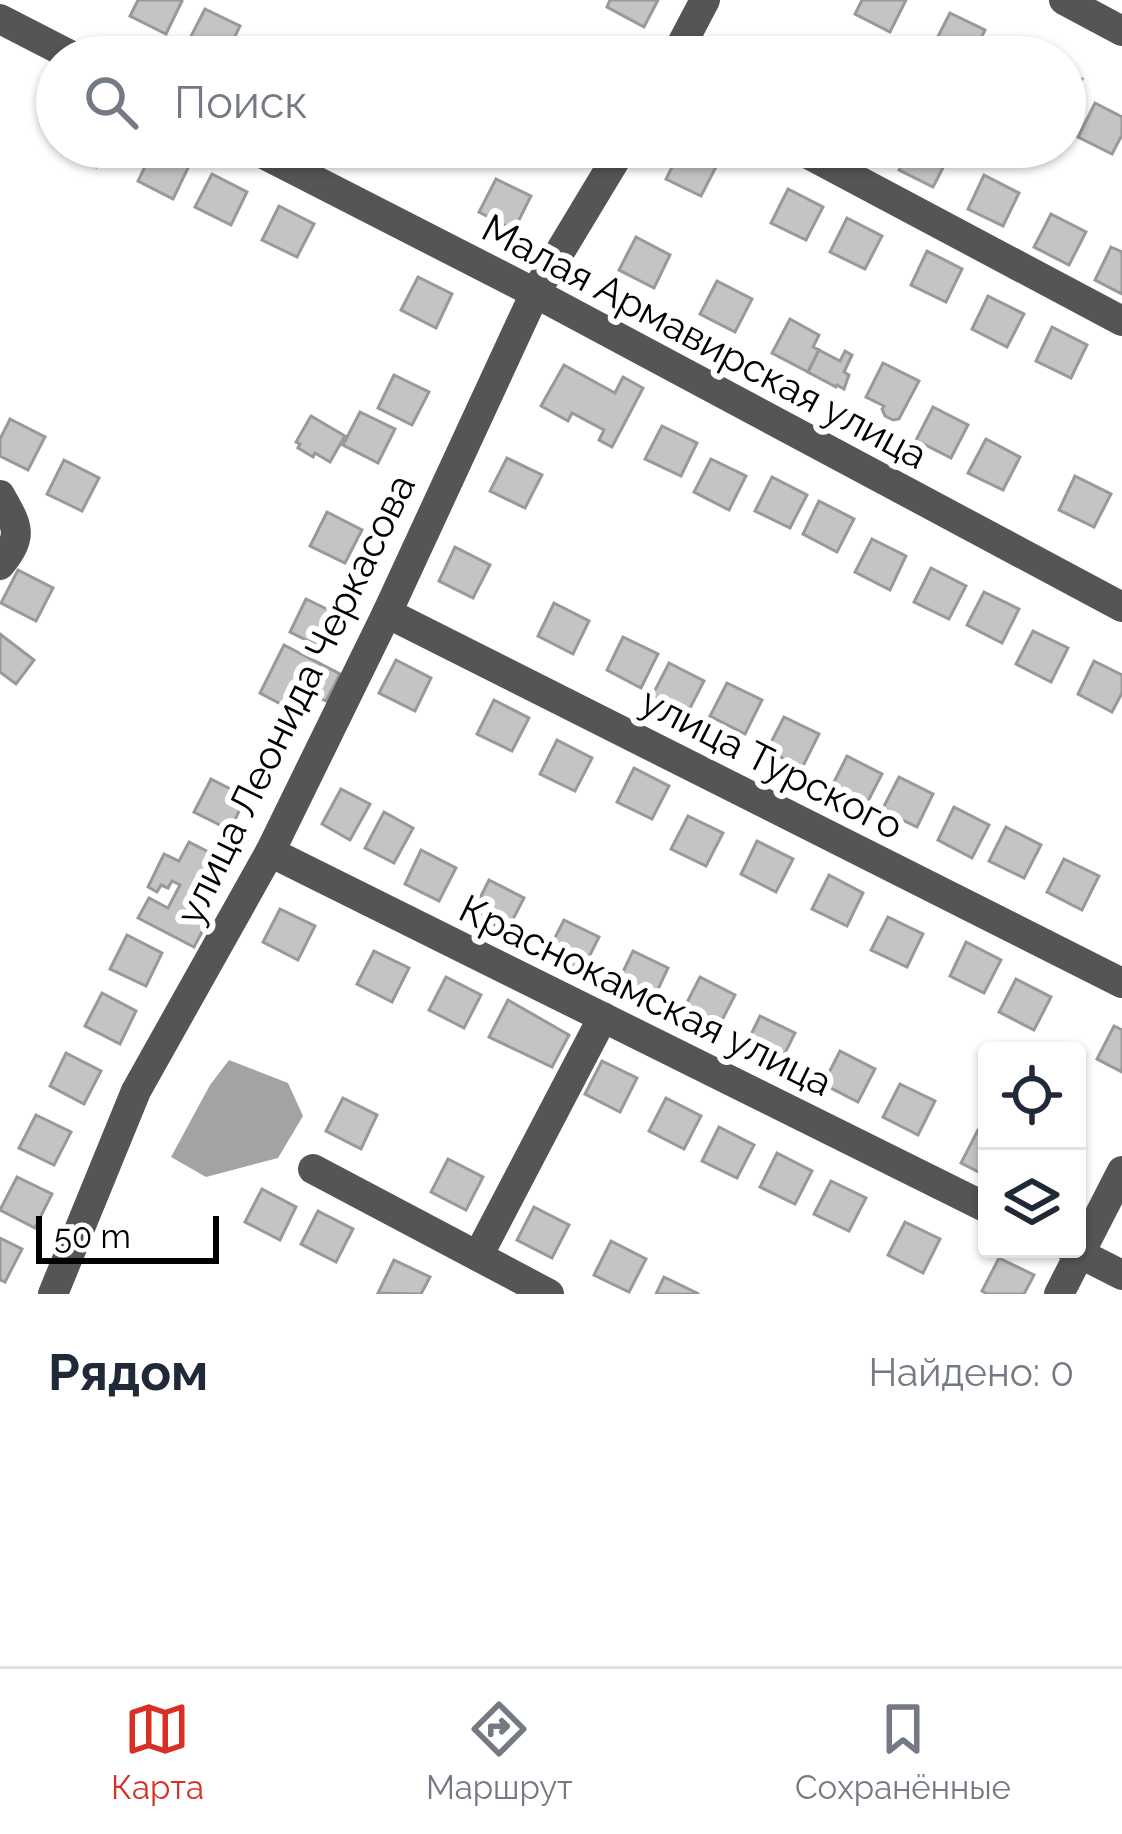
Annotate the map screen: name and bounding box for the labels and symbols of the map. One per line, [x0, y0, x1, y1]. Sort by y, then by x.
street label: Малая Армавирская улица [475, 204, 935, 478]
street label: улица Леонида Черкасова [166, 467, 424, 931]
street label: улица Турского [633, 677, 911, 849]
street label: Краснокамская улица [452, 885, 840, 1105]
scale bar [36, 1210, 219, 1263]

